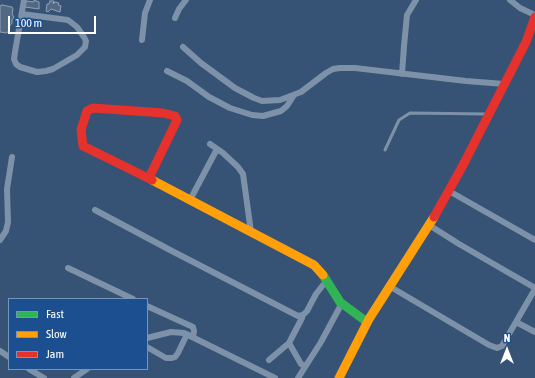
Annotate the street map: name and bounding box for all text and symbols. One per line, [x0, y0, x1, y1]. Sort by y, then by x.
scale bar [10, 8, 98, 34]
text: 100 m [15, 16, 42, 30]
legend [8, 298, 148, 370]
text: Fast [46, 307, 64, 321]
text: Slow [46, 327, 67, 341]
north arrow [487, 330, 527, 370]
text: N [504, 332, 510, 344]
text: Jam [46, 347, 64, 361]

